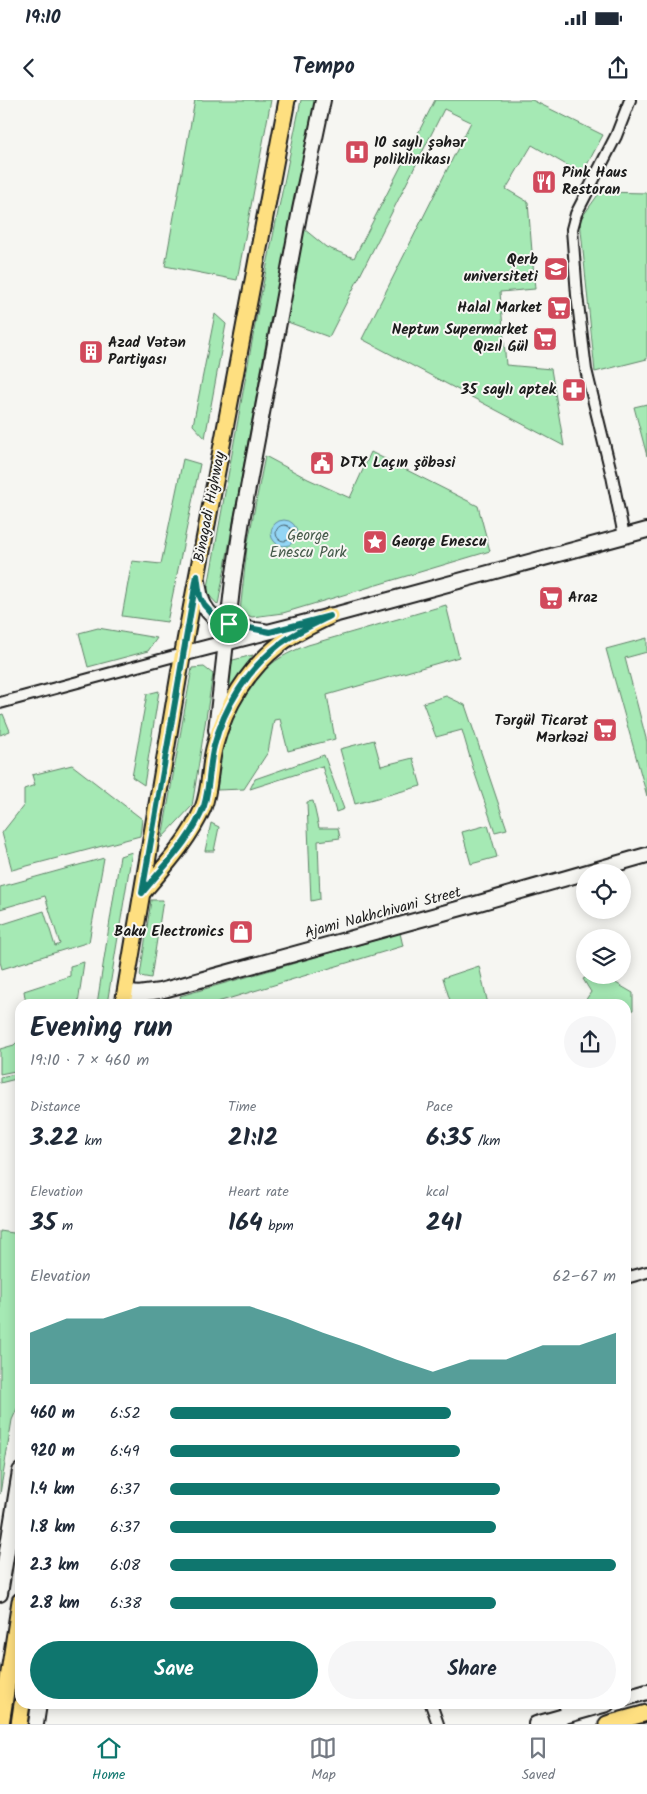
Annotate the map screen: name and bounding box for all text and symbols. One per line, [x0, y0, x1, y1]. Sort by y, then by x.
text: 19:10 [25, 3, 61, 33]
text: Tempo [292, 50, 355, 85]
icon: back [15, 54, 43, 82]
icon: share [604, 54, 632, 82]
place label: 10 saylı şəhər poliklinikası [373, 131, 466, 172]
hospital icon: 10 saylı şəhər poliklinikası [344, 139, 370, 165]
place label: Pink Haus Restoran [562, 161, 627, 202]
restaurant icon: Pink Haus Restoran [531, 169, 557, 195]
place label: Qerb universiteti [464, 248, 539, 289]
school or university icon: Qerb universiteti [543, 256, 569, 282]
supermarket icon: Halal Market [546, 295, 572, 321]
place label: Halal Market [457, 296, 542, 320]
place label: Neptun Supermarket Qızıl Gül [392, 318, 528, 359]
supermarket icon: Neptun Supermarket Qızıl Gül [532, 326, 558, 352]
place label: Azad Vətən Partiyası [108, 331, 186, 372]
building icon: Azad Vətən Partiyası [78, 339, 104, 365]
pharmacy icon: 35 saylı aptek [561, 377, 587, 403]
place label: 35 saylı aptek [460, 378, 557, 402]
street label: Binagadi Highway [188, 449, 233, 564]
public building icon: DTX Laçın şöbəsi [309, 450, 335, 476]
place label: DTX Laçın şöbəsi [340, 451, 457, 475]
park label: George Enescu Park [270, 524, 347, 565]
place icon: George Enescu [362, 529, 388, 555]
place label: George Enescu [392, 530, 487, 554]
supermarket icon: Araz [538, 585, 564, 611]
place label: Araz [568, 586, 598, 610]
pin [208, 603, 250, 645]
icon: arrive [215, 610, 243, 638]
place label: Tərgül Ticarət Mərkəzi [494, 709, 589, 750]
supermarket icon: Tərgül Ticarət Mərkəzi [592, 717, 618, 743]
map controls [576, 864, 631, 984]
button: locate [576, 864, 631, 919]
street label: Ajami Nakhchivani Street [302, 881, 464, 945]
shop icon: Baku Electronics [228, 919, 254, 945]
place label: Baku Electronics [114, 920, 224, 944]
button: layers [576, 929, 631, 984]
text: Evening run [30, 1006, 173, 1051]
button: share [564, 1016, 616, 1068]
text: 19:10 · 7 × 460 m [30, 1048, 149, 1073]
text: Distance [30, 1096, 80, 1118]
text: Time [228, 1096, 256, 1118]
text: Pace [426, 1096, 453, 1118]
text: 3.22 [30, 1118, 79, 1158]
text: 21:12 [228, 1118, 278, 1158]
text: 6:35 [426, 1118, 472, 1158]
text: km [79, 1130, 102, 1152]
text: /km [472, 1130, 500, 1152]
text: Elevation [30, 1181, 83, 1203]
text: Heart rate [228, 1181, 289, 1203]
text: kcal [426, 1181, 449, 1203]
text: 35 [30, 1203, 56, 1243]
text: 164 [228, 1203, 263, 1243]
text: 241 [426, 1203, 462, 1243]
text: m [56, 1215, 73, 1237]
text: bpm [263, 1215, 294, 1237]
text: Elevation [30, 1264, 91, 1289]
text: 62–67 m [553, 1264, 616, 1289]
text: 460 m [30, 1401, 75, 1426]
text: 6:52 [110, 1401, 141, 1426]
text: 920 m [30, 1439, 75, 1464]
text: 6:49 [110, 1439, 139, 1464]
text: 1.4 km [30, 1477, 75, 1502]
text: 6:37 [110, 1477, 139, 1502]
text: 1.8 km [30, 1515, 75, 1540]
text: 6:37 [110, 1515, 139, 1540]
text: 2.3 km [30, 1553, 79, 1578]
text: 6:08 [110, 1553, 140, 1578]
text: 2.8 km [30, 1591, 80, 1616]
text: 6:38 [110, 1591, 142, 1616]
button: Save [30, 1641, 318, 1699]
button: Share [328, 1641, 616, 1699]
tab: Home [92, 1734, 125, 1786]
tab: Map [309, 1734, 337, 1786]
tab: Saved [522, 1734, 555, 1786]

